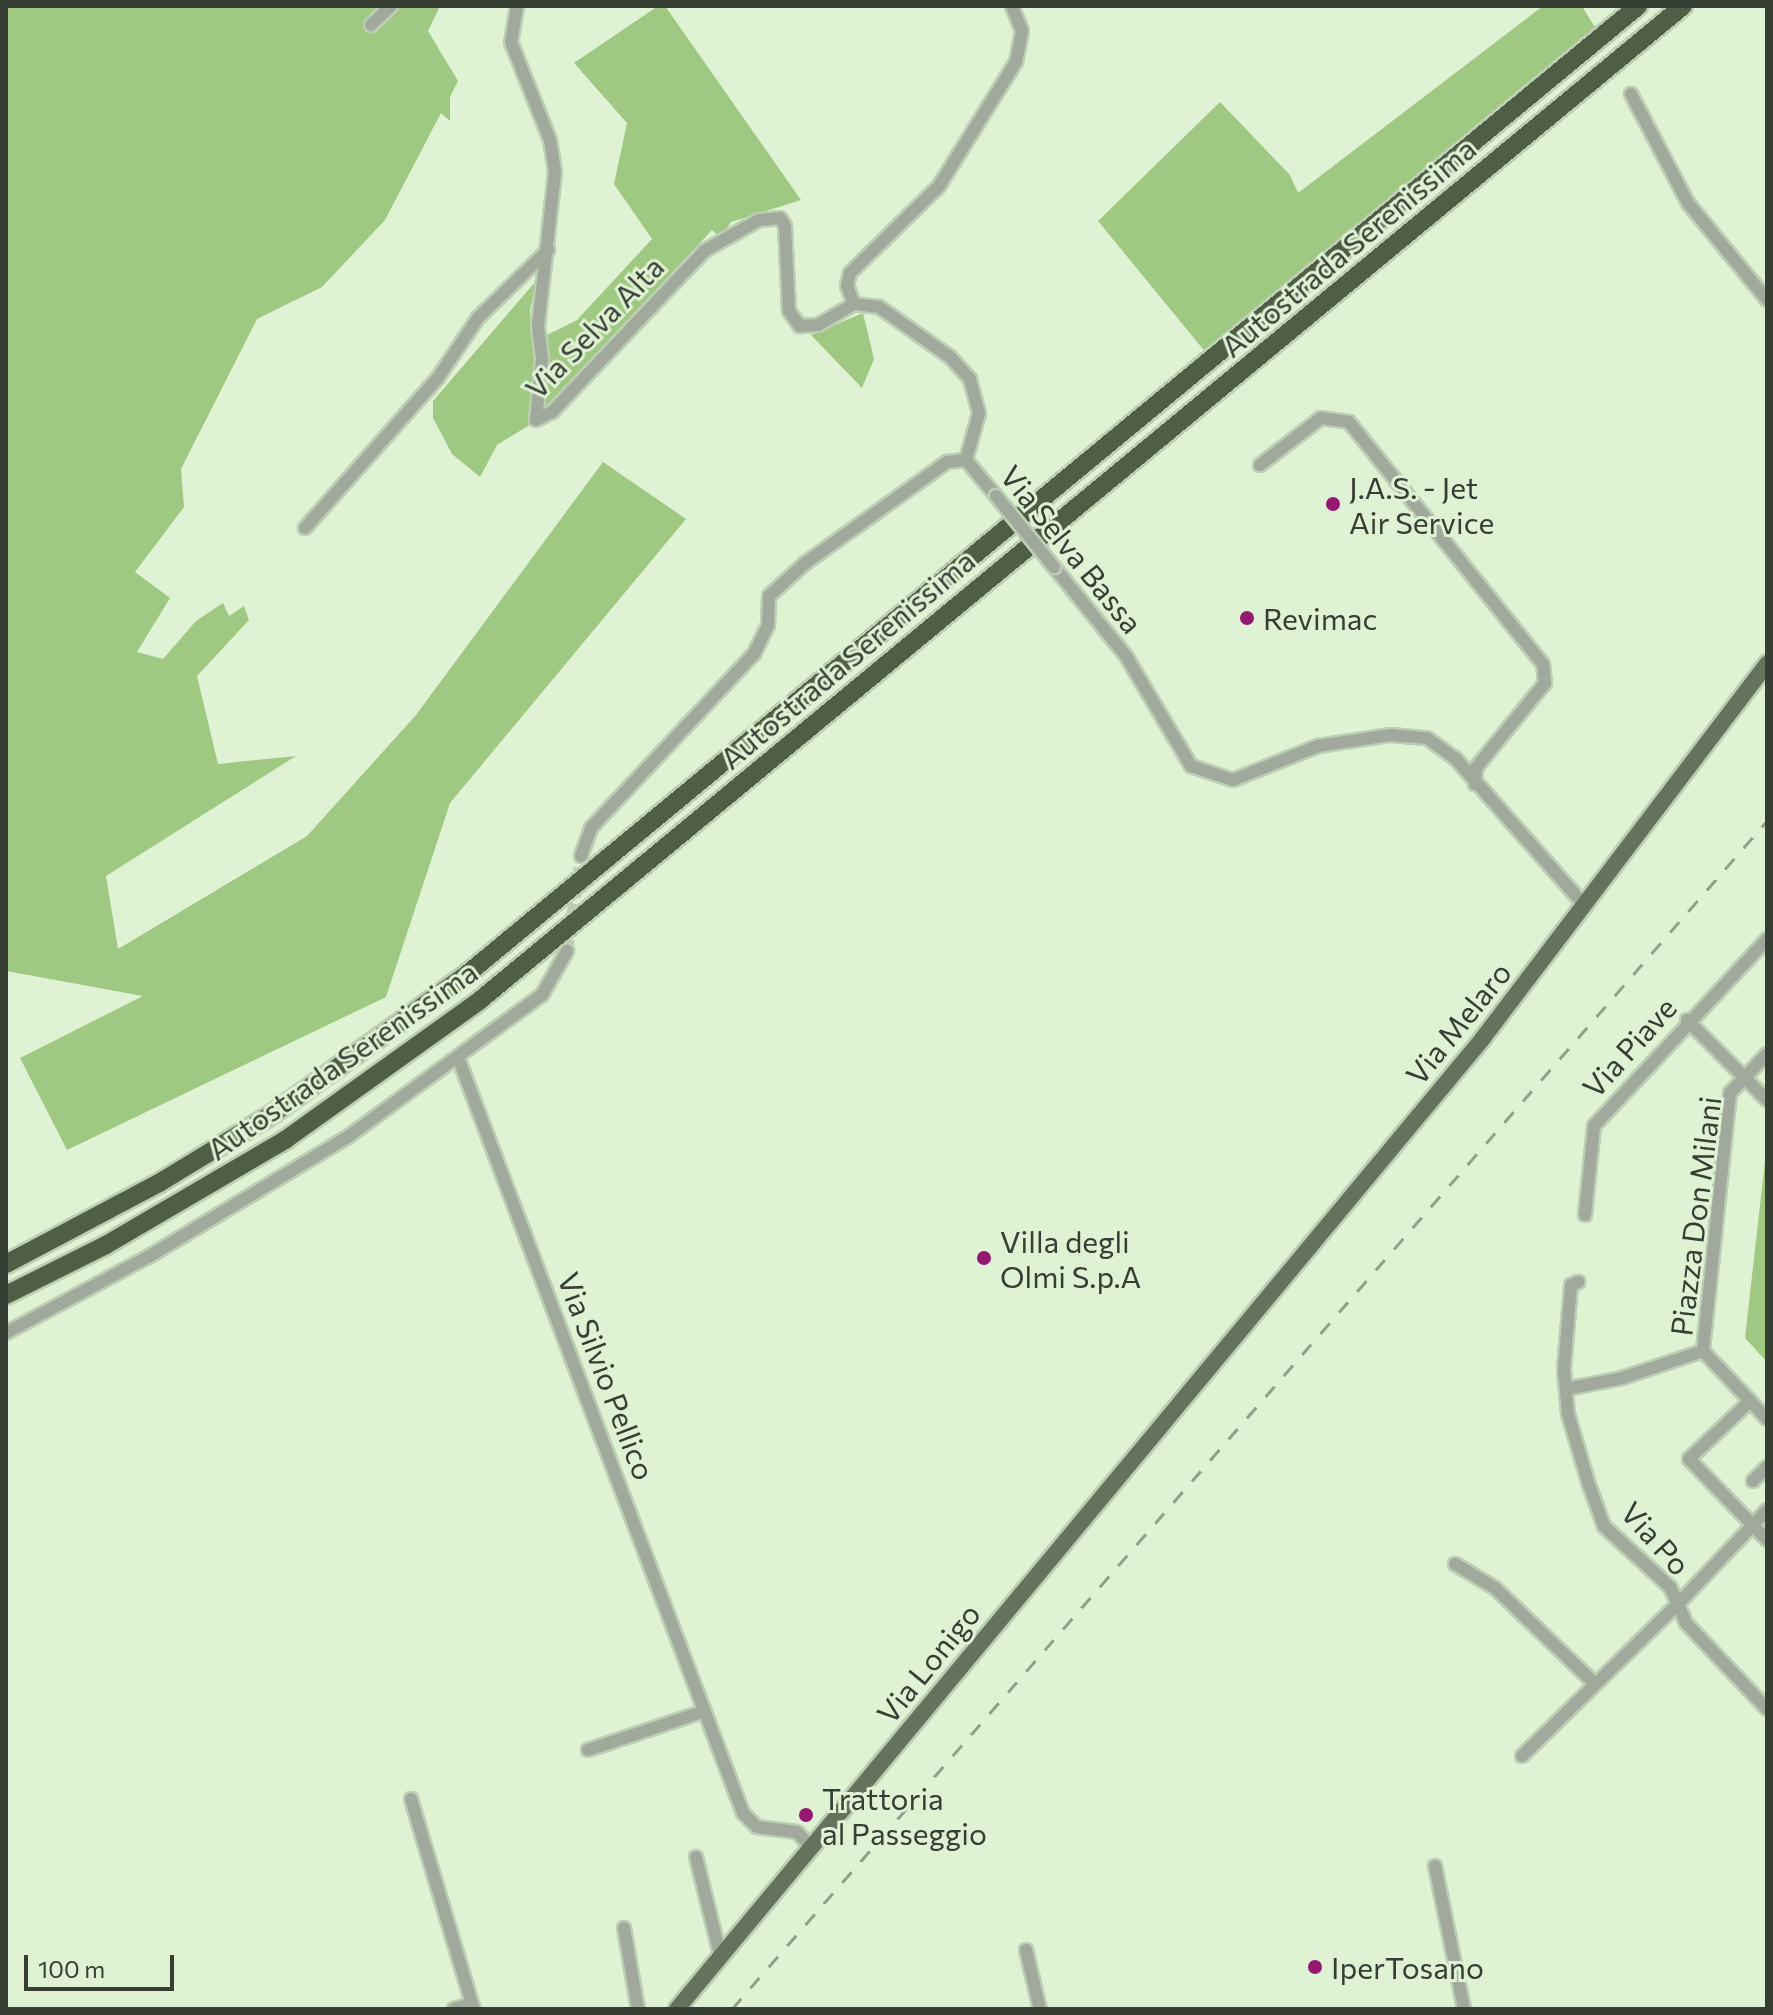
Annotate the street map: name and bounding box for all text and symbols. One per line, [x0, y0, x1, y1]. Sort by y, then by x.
street label: Autostrada Serenissima [1213, 130, 1483, 364]
street label: Via Selva Alta [517, 248, 671, 406]
street label: Via Selva Bassa [993, 458, 1151, 640]
place label: J.A.S. - Jet Air Service [1349, 469, 1494, 540]
marker: J.A.S. - Jet Air Service [1324, 495, 1342, 513]
street label: Autostrada Serenissima [712, 542, 982, 776]
place label: Revimac [1263, 600, 1377, 636]
marker: Revimac [1238, 609, 1256, 627]
street label: Autostrada Serenissima [200, 953, 484, 1167]
street label: Via Melaro [1398, 955, 1518, 1091]
street label: Via Piave [1575, 990, 1683, 1104]
street label: Piazza Don Milani [1662, 1094, 1728, 1338]
place label: Villa degli Olmi S.p.A [1000, 1223, 1141, 1294]
marker: Villa degli Olmi S.p.A [975, 1249, 993, 1267]
street label: Via Silvio Pellico [551, 1267, 663, 1485]
street label: Via Po [1614, 1494, 1698, 1582]
street label: Via Lonigo [869, 1596, 987, 1730]
place label: Trattoria al Passeggio [822, 1780, 987, 1850]
marker: Trattoria al Passeggio [797, 1806, 815, 1824]
scale bar [28, 1939, 178, 1989]
place label: IperTosano [1331, 1949, 1484, 1985]
text: 100 m [38, 1954, 105, 1983]
marker: IperTosano [1306, 1958, 1324, 1976]

